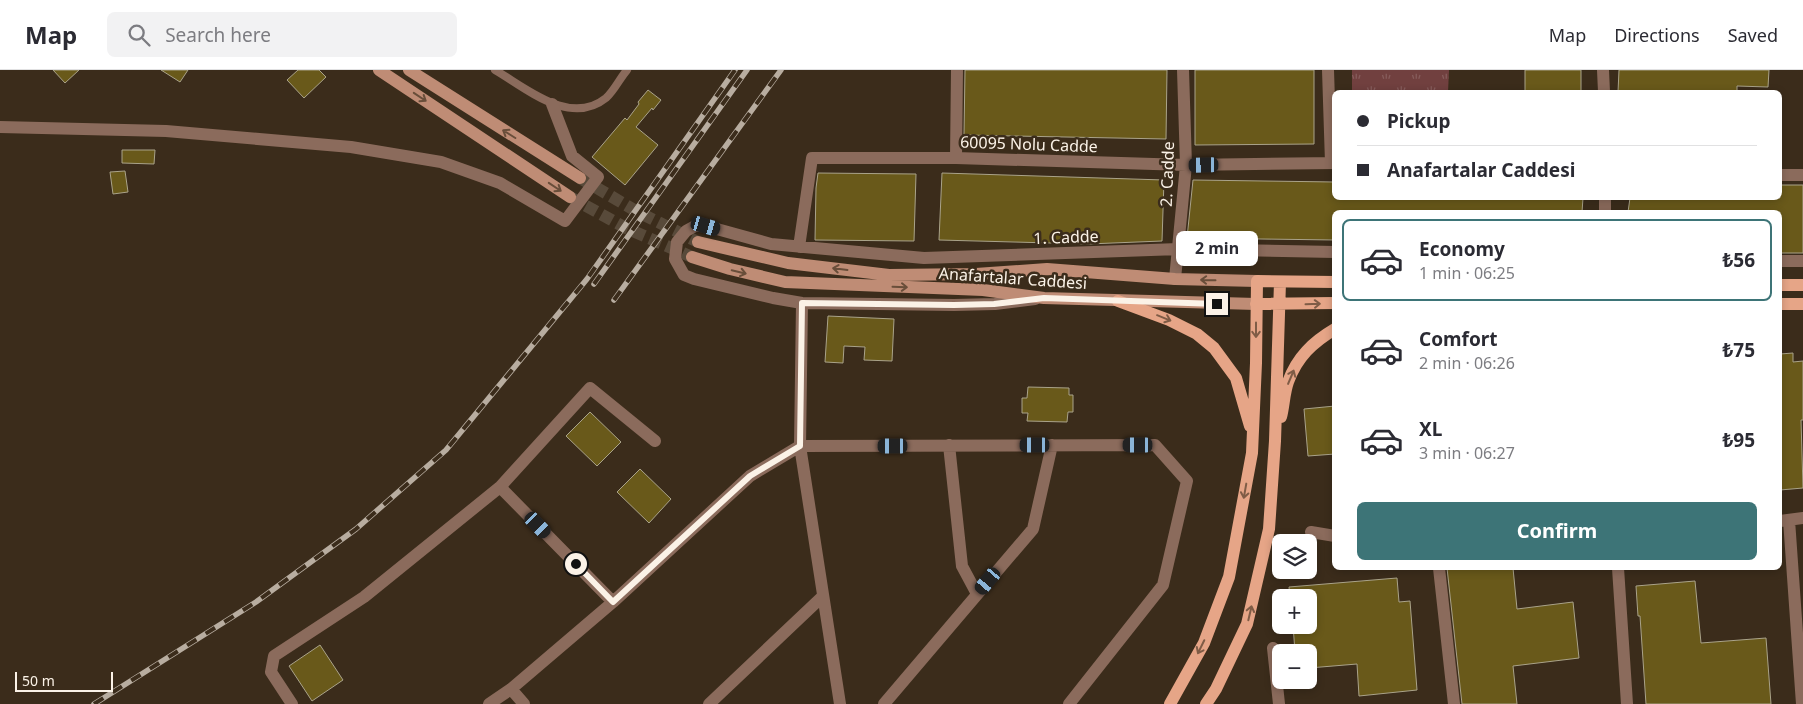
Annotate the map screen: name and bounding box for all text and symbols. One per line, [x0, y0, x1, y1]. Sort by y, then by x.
search box [107, 12, 457, 57]
text: Map [25, 18, 77, 51]
icon: search [125, 21, 153, 49]
text: Search here [165, 22, 271, 48]
text: Map [1549, 23, 1586, 47]
text: Directions [1614, 23, 1700, 47]
text: Saved [1728, 23, 1778, 47]
one-way arrow [412, 92, 426, 102]
text: Pickup [1387, 108, 1450, 134]
one-way arrow [503, 128, 517, 138]
street label: 60095 Nolu Cadde [960, 131, 1098, 157]
street label: 2. Cadde [1155, 141, 1179, 207]
car [1188, 157, 1219, 173]
text: Anafartalar Caddesi [1387, 157, 1575, 183]
one-way arrow [547, 182, 561, 192]
car [689, 215, 722, 237]
street label: 1. Cadde [1033, 225, 1099, 249]
callout: 2 min [1176, 232, 1258, 266]
text: Economy [1419, 236, 1505, 262]
text: 2 min [1195, 237, 1239, 259]
icon: car [1359, 238, 1404, 283]
text: ₺56 [1722, 247, 1755, 273]
street label: Anafartalar Caddesi [938, 262, 1088, 294]
text: 1 min · 06:25 [1419, 262, 1515, 284]
one-way arrow [832, 264, 848, 274]
one-way arrow [731, 268, 747, 277]
one-way arrow [1200, 275, 1216, 285]
one-way arrow [892, 282, 908, 292]
route end [1206, 293, 1228, 315]
one-way arrow [1304, 299, 1321, 309]
one-way arrow [1155, 314, 1171, 323]
one-way arrow [1251, 321, 1261, 337]
text: Comfort [1419, 326, 1498, 352]
icon: car [1359, 328, 1404, 373]
text: ₺75 [1722, 337, 1755, 363]
text: 2 min · 06:26 [1419, 352, 1515, 374]
one-way arrow [1286, 370, 1296, 385]
text: XL [1419, 416, 1442, 442]
icon: car [1359, 418, 1404, 463]
text: ₺95 [1722, 427, 1755, 453]
car [1020, 438, 1050, 453]
car [1123, 438, 1153, 453]
car [878, 439, 908, 454]
text: 3 min · 06:27 [1419, 442, 1515, 464]
one-way arrow [1240, 483, 1249, 499]
button: Confirm [1357, 502, 1757, 560]
car [522, 509, 553, 541]
map controls [1272, 534, 1317, 689]
button: layers [1272, 534, 1317, 579]
route start [565, 553, 587, 575]
car [972, 565, 1003, 597]
button: + [1272, 589, 1317, 634]
one-way arrow [1246, 606, 1255, 622]
one-way arrow [1196, 639, 1205, 654]
button: − [1272, 644, 1317, 689]
scale bar [15, 669, 112, 692]
text: 50 m [22, 671, 55, 690]

